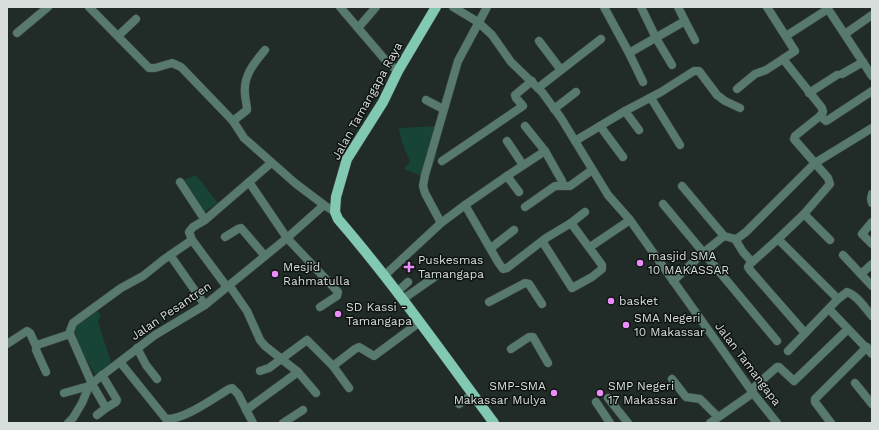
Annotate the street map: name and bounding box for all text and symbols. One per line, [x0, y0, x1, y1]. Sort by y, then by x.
street label: Jalan Tamangapa Raya [329, 40, 405, 162]
place label: masjid SMA 10 MAKASSAR [648, 249, 729, 277]
place label: Puskesmas Tamangapa [418, 253, 484, 281]
marker: masjid SMA 10 MAKASSAR [635, 258, 645, 268]
place label: Mesjid Rahmatulla [283, 260, 350, 288]
marker: Puskesmas Tamangapa [403, 261, 415, 273]
marker: Mesjid Rahmatulla [270, 269, 280, 279]
street label: Jalan Pesantren [128, 279, 214, 343]
place label: basket [619, 294, 658, 308]
marker: basket [606, 296, 616, 306]
place label: SD Kassi - Tamangapa [346, 300, 412, 328]
marker: SD Kassi - Tamangapa [333, 309, 343, 319]
place label: SMA Negeri 10 Makassar [634, 311, 705, 339]
street label: Jalan Tamangapa [712, 319, 784, 409]
marker: SMA Negeri 10 Makassar [621, 320, 631, 330]
place label: SMP-SMA Makassar Mulya [454, 379, 546, 407]
place label: SMP Negeri 17 Makassar [608, 379, 678, 407]
marker: SMP-SMA Makassar Mulya [549, 388, 559, 398]
marker: SMP Negeri 17 Makassar [595, 388, 605, 398]

